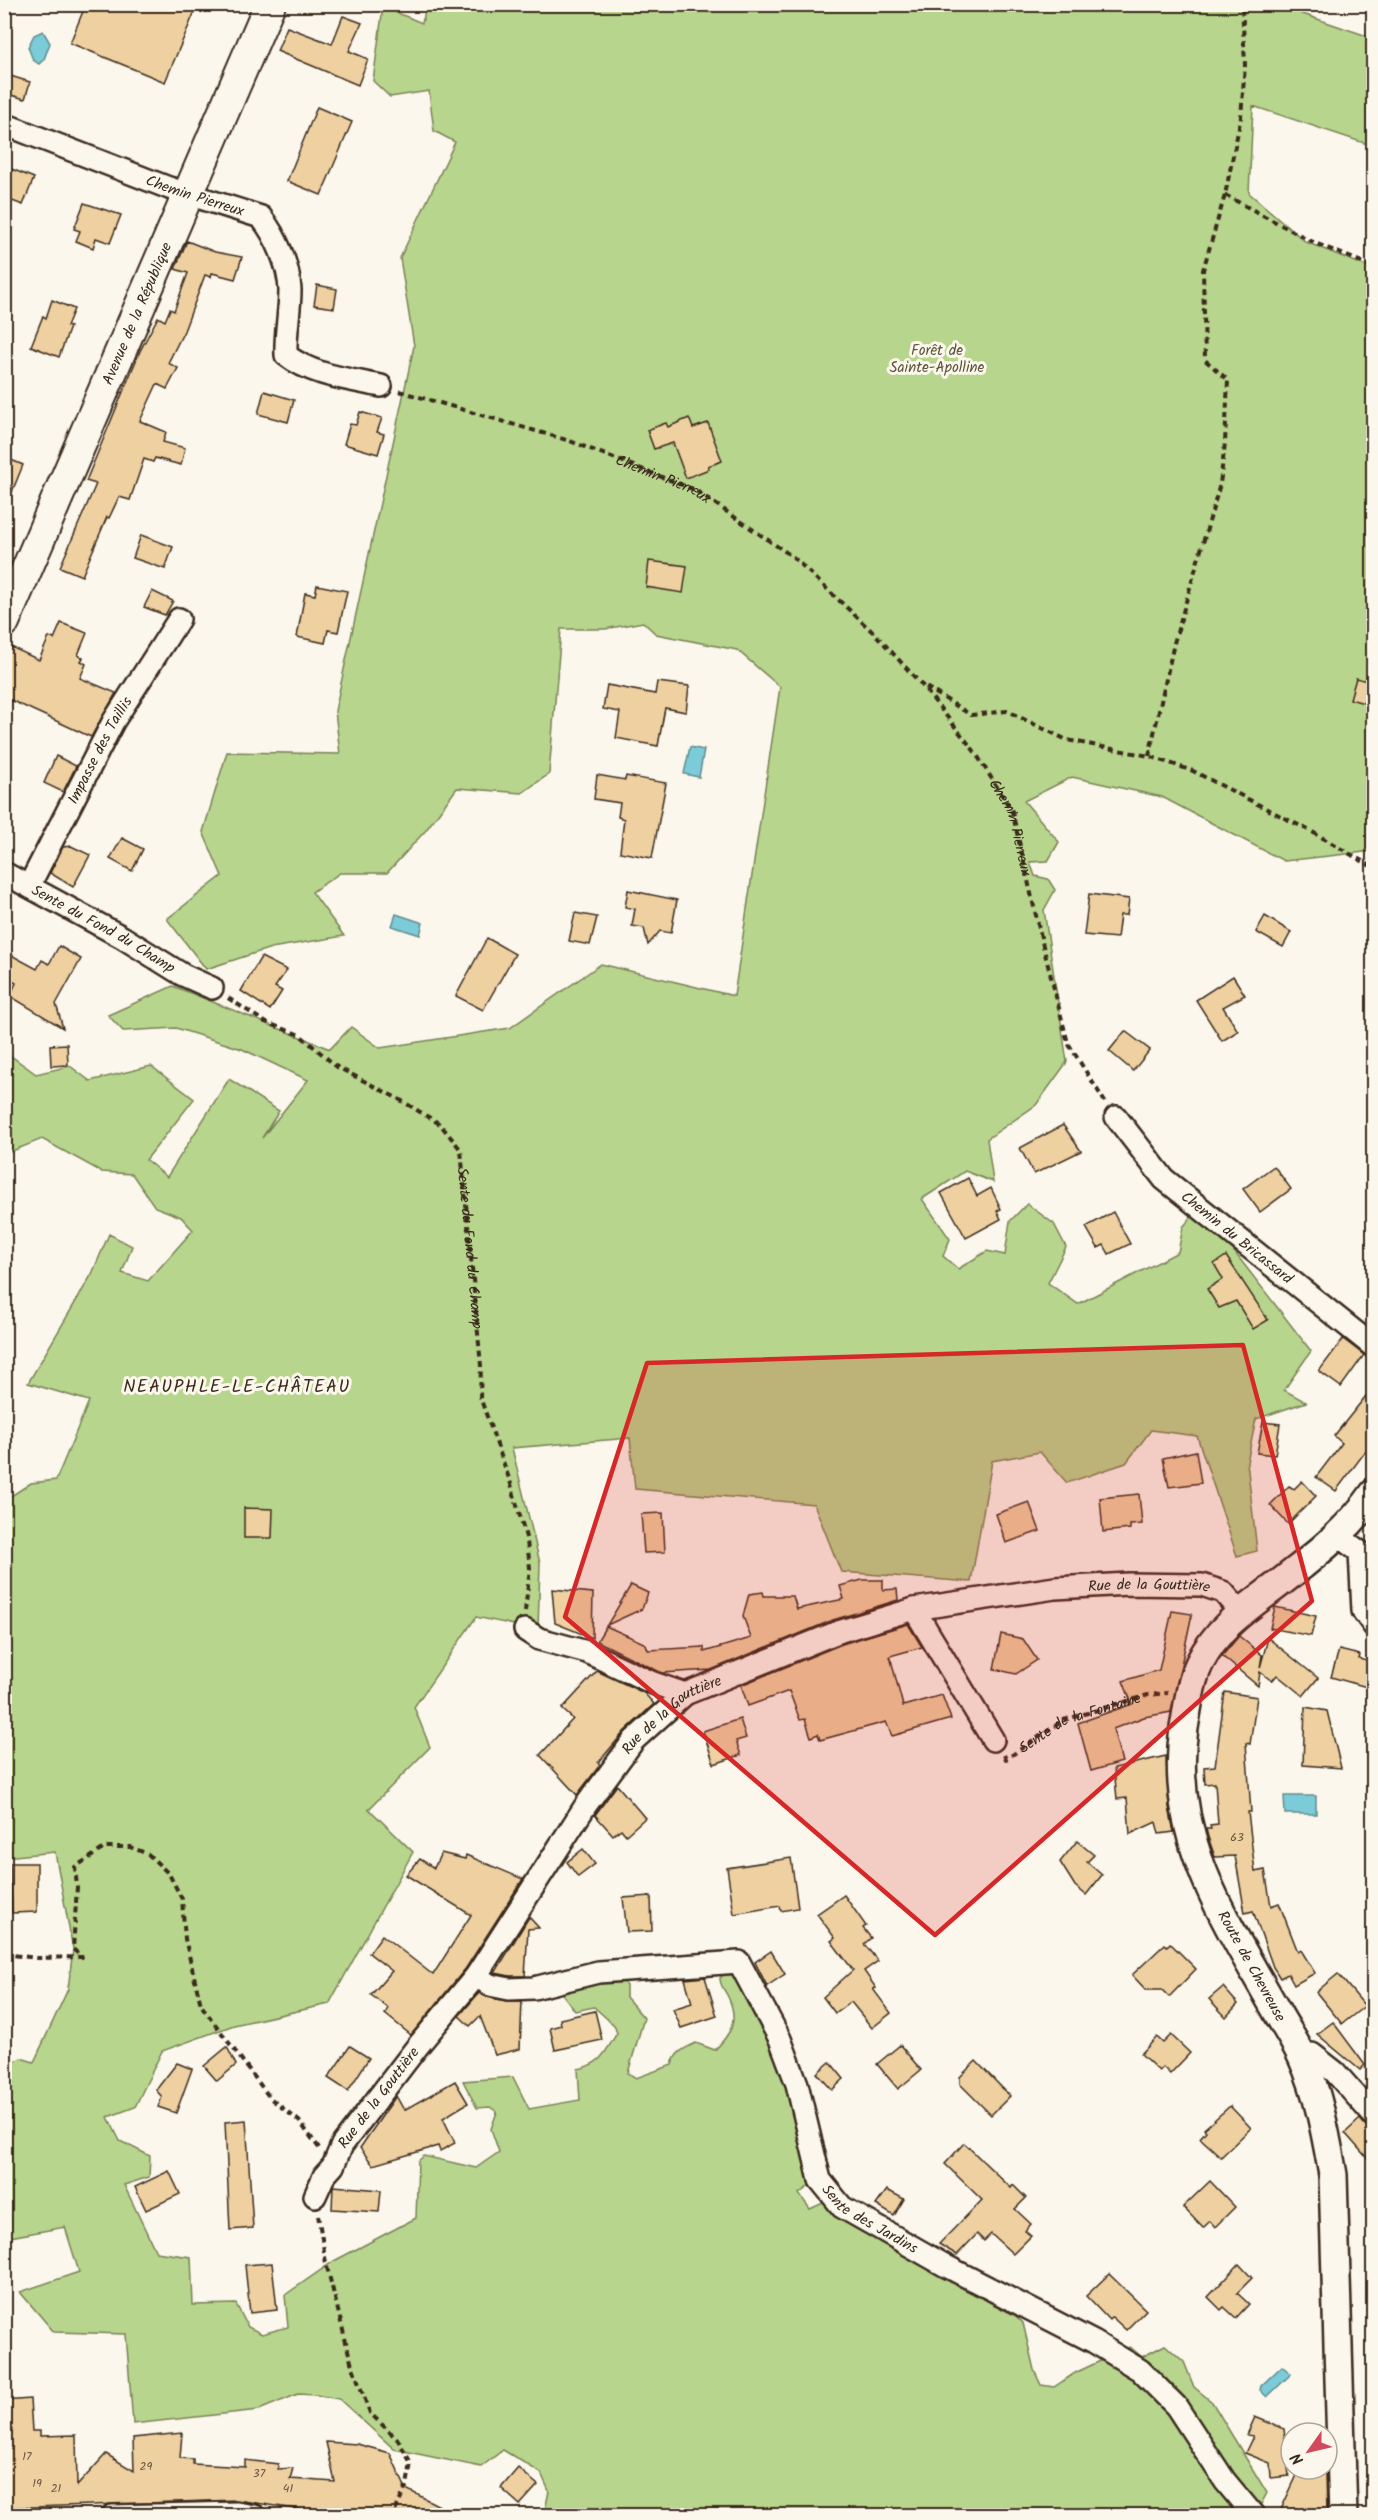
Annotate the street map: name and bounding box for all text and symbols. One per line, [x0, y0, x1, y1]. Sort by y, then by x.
street label: Chemin Pierreux [142, 169, 247, 224]
street label: Avenue de la République [96, 238, 179, 389]
park label: Forêt de Sainte-Apolline [890, 339, 985, 380]
street label: Chemin Pierreux [612, 449, 716, 511]
street label: Impasse des Taillis [62, 692, 140, 809]
street label: Chemin Pierreux [982, 775, 1038, 879]
street label: Sente du Fond du Champ [27, 879, 179, 980]
street label: Sente du Fond du Champ [450, 1166, 489, 1330]
street label: Chemin du Bricassard [1175, 1186, 1298, 1291]
district label: NEAUPHLE-LE-CHÂTEAU [123, 1373, 351, 1402]
street label: Rue de la Gouttière [1087, 1573, 1214, 1600]
street label: Rue de la Gouttière [616, 1669, 726, 1760]
street label: Sente de la Fontaine [1014, 1687, 1144, 1760]
house number: 63 [1230, 1828, 1244, 1847]
street label: Route de Chevreuse [1211, 1907, 1292, 2027]
street label: Rue de la Gouttière [332, 2042, 426, 2154]
street label: Sente des Jardins [815, 2179, 923, 2261]
north arrow [1279, 2421, 1339, 2481]
house number: 17 [22, 2447, 32, 2466]
text: N [1285, 2447, 1311, 2470]
house number: 29 [140, 2457, 153, 2476]
house number: 37 [253, 2464, 266, 2483]
house number: 19 [32, 2474, 42, 2493]
house number: 21 [51, 2479, 62, 2498]
house number: 41 [283, 2479, 293, 2498]

